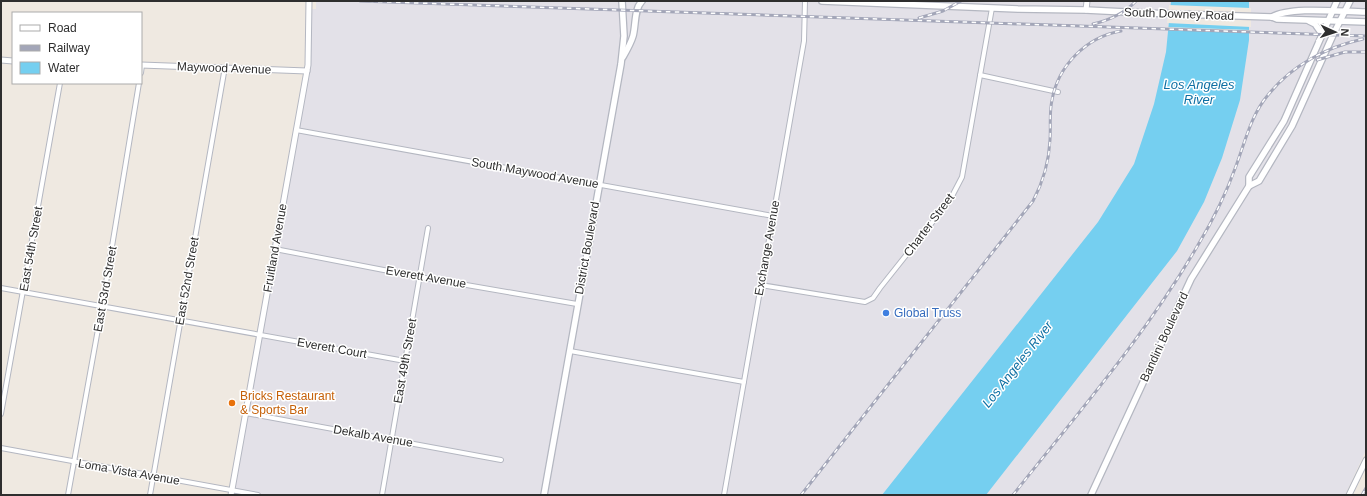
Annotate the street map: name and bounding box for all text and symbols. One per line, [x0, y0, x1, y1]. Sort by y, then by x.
street label: South Downey Road [1124, 5, 1234, 23]
legend [12, 12, 142, 84]
north arrow [1315, 12, 1355, 52]
text: Road [48, 21, 77, 35]
text: N [1339, 28, 1351, 37]
text: Railway [48, 41, 90, 55]
street label: Maywood Avenue [177, 59, 272, 77]
text: Water [48, 61, 80, 75]
water label: Los Angeles River [1163, 77, 1235, 107]
street label: South Maywood Avenue [470, 155, 600, 191]
street label: Charter Street [901, 190, 958, 259]
street label: Exchange Avenue [752, 199, 782, 297]
street label: District Boulevard [572, 200, 602, 296]
street label: Fruitland Avenue [260, 202, 290, 293]
street label: East 54th Street [17, 205, 45, 293]
street label: East 52nd Street [172, 235, 202, 326]
street label: East 53rd Street [91, 244, 120, 333]
street label: Everett Avenue [385, 263, 468, 291]
street label: Bandini Boulevard [1137, 290, 1191, 384]
place label: Global Truss [894, 306, 961, 320]
marker: Global Truss [881, 308, 891, 318]
street label: East 49th Street [391, 317, 419, 405]
water label: Los Angeles River [979, 318, 1056, 410]
street label: Everett Court [296, 335, 369, 361]
place label: Bricks Restaurant & Sports Bar [240, 389, 335, 417]
marker: Bricks Restaurant & Sports Bar [227, 398, 237, 408]
street label: Dekalb Avenue [332, 422, 414, 450]
street label: Loma Vista Avenue [77, 456, 181, 488]

